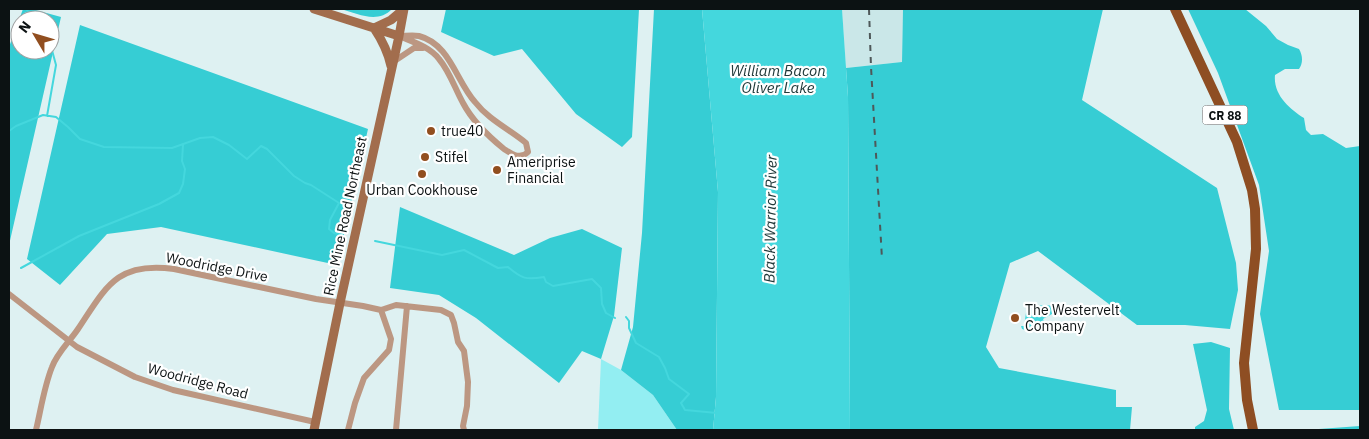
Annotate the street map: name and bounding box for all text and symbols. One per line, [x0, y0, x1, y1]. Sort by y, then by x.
north arrow [10, 10, 60, 60]
text: N [15, 17, 35, 37]
water label: William Bacon Oliver Lake [730, 61, 826, 97]
road number: CR 88 [1202, 106, 1248, 124]
place label: true40 [441, 122, 484, 140]
marker: true40 [425, 125, 437, 137]
street label: Rice Mine Road Northeast [319, 135, 371, 297]
place label: Stifel [435, 148, 468, 166]
marker: Stifel [419, 151, 431, 163]
place label: Ameriprise Financial [507, 153, 576, 187]
water label: Black Warrior River [759, 154, 781, 283]
marker: Ameriprise Financial [491, 164, 503, 176]
marker: Urban Cookhouse [416, 168, 428, 180]
place label: Urban Cookhouse [366, 181, 478, 199]
street label: Woodridge Drive [164, 248, 270, 286]
place label: The Westervelt Company [1025, 301, 1120, 335]
marker: The Westervelt Company [1009, 312, 1021, 324]
street label: Woodridge Road [146, 359, 250, 403]

